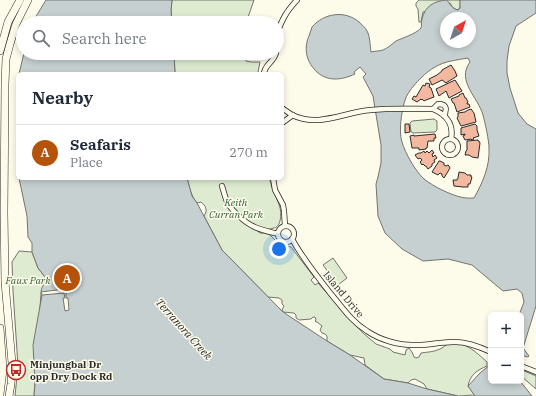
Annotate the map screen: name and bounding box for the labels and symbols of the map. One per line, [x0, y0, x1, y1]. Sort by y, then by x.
north arrow [440, 12, 476, 48]
park label: Keith Curran Park [209, 196, 264, 221]
your location [269, 239, 289, 259]
pin: A [54, 263, 80, 293]
street label: Island Drive [320, 268, 367, 320]
park label: Faux Park [4, 274, 51, 287]
water label: Terranora Creek [153, 295, 215, 363]
place label: Minjungbal Dr opp Dry Dock Rd [30, 358, 113, 383]
bus stop icon: Minjungbal Dr opp Dry Dock Rd [5, 359, 27, 381]

